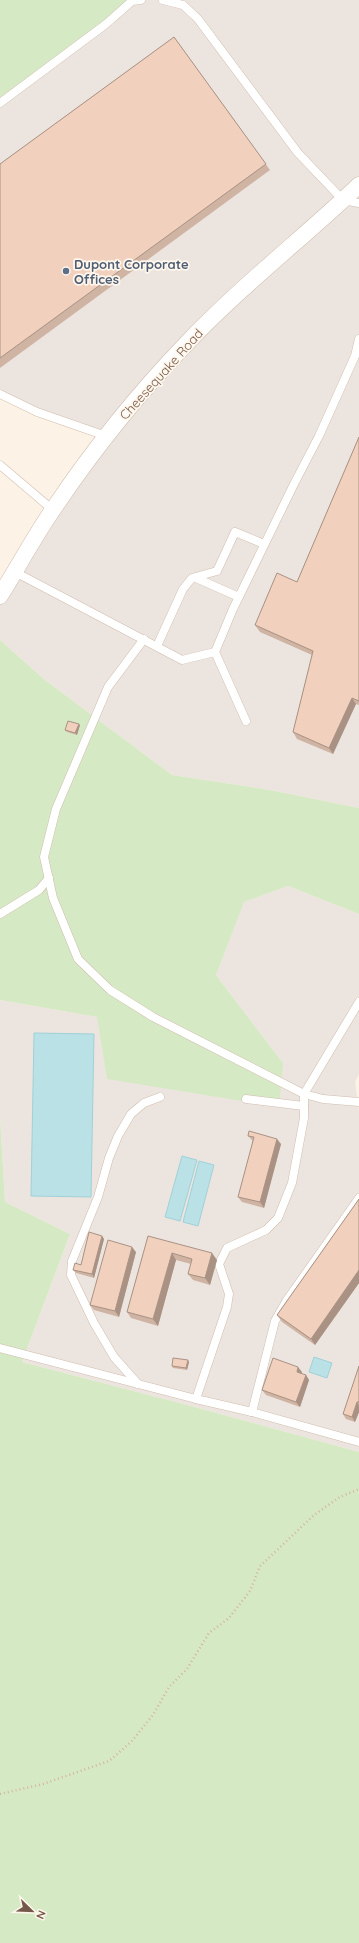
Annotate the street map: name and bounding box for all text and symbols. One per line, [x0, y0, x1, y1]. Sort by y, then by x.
place label: Dupont Corporate Offices [74, 256, 189, 287]
marker: Dupont Corporate Offices [61, 266, 71, 276]
street label: Cheesequake Road [116, 325, 206, 423]
north arrow [12, 1891, 52, 1931]
text: N [33, 1908, 49, 1921]

